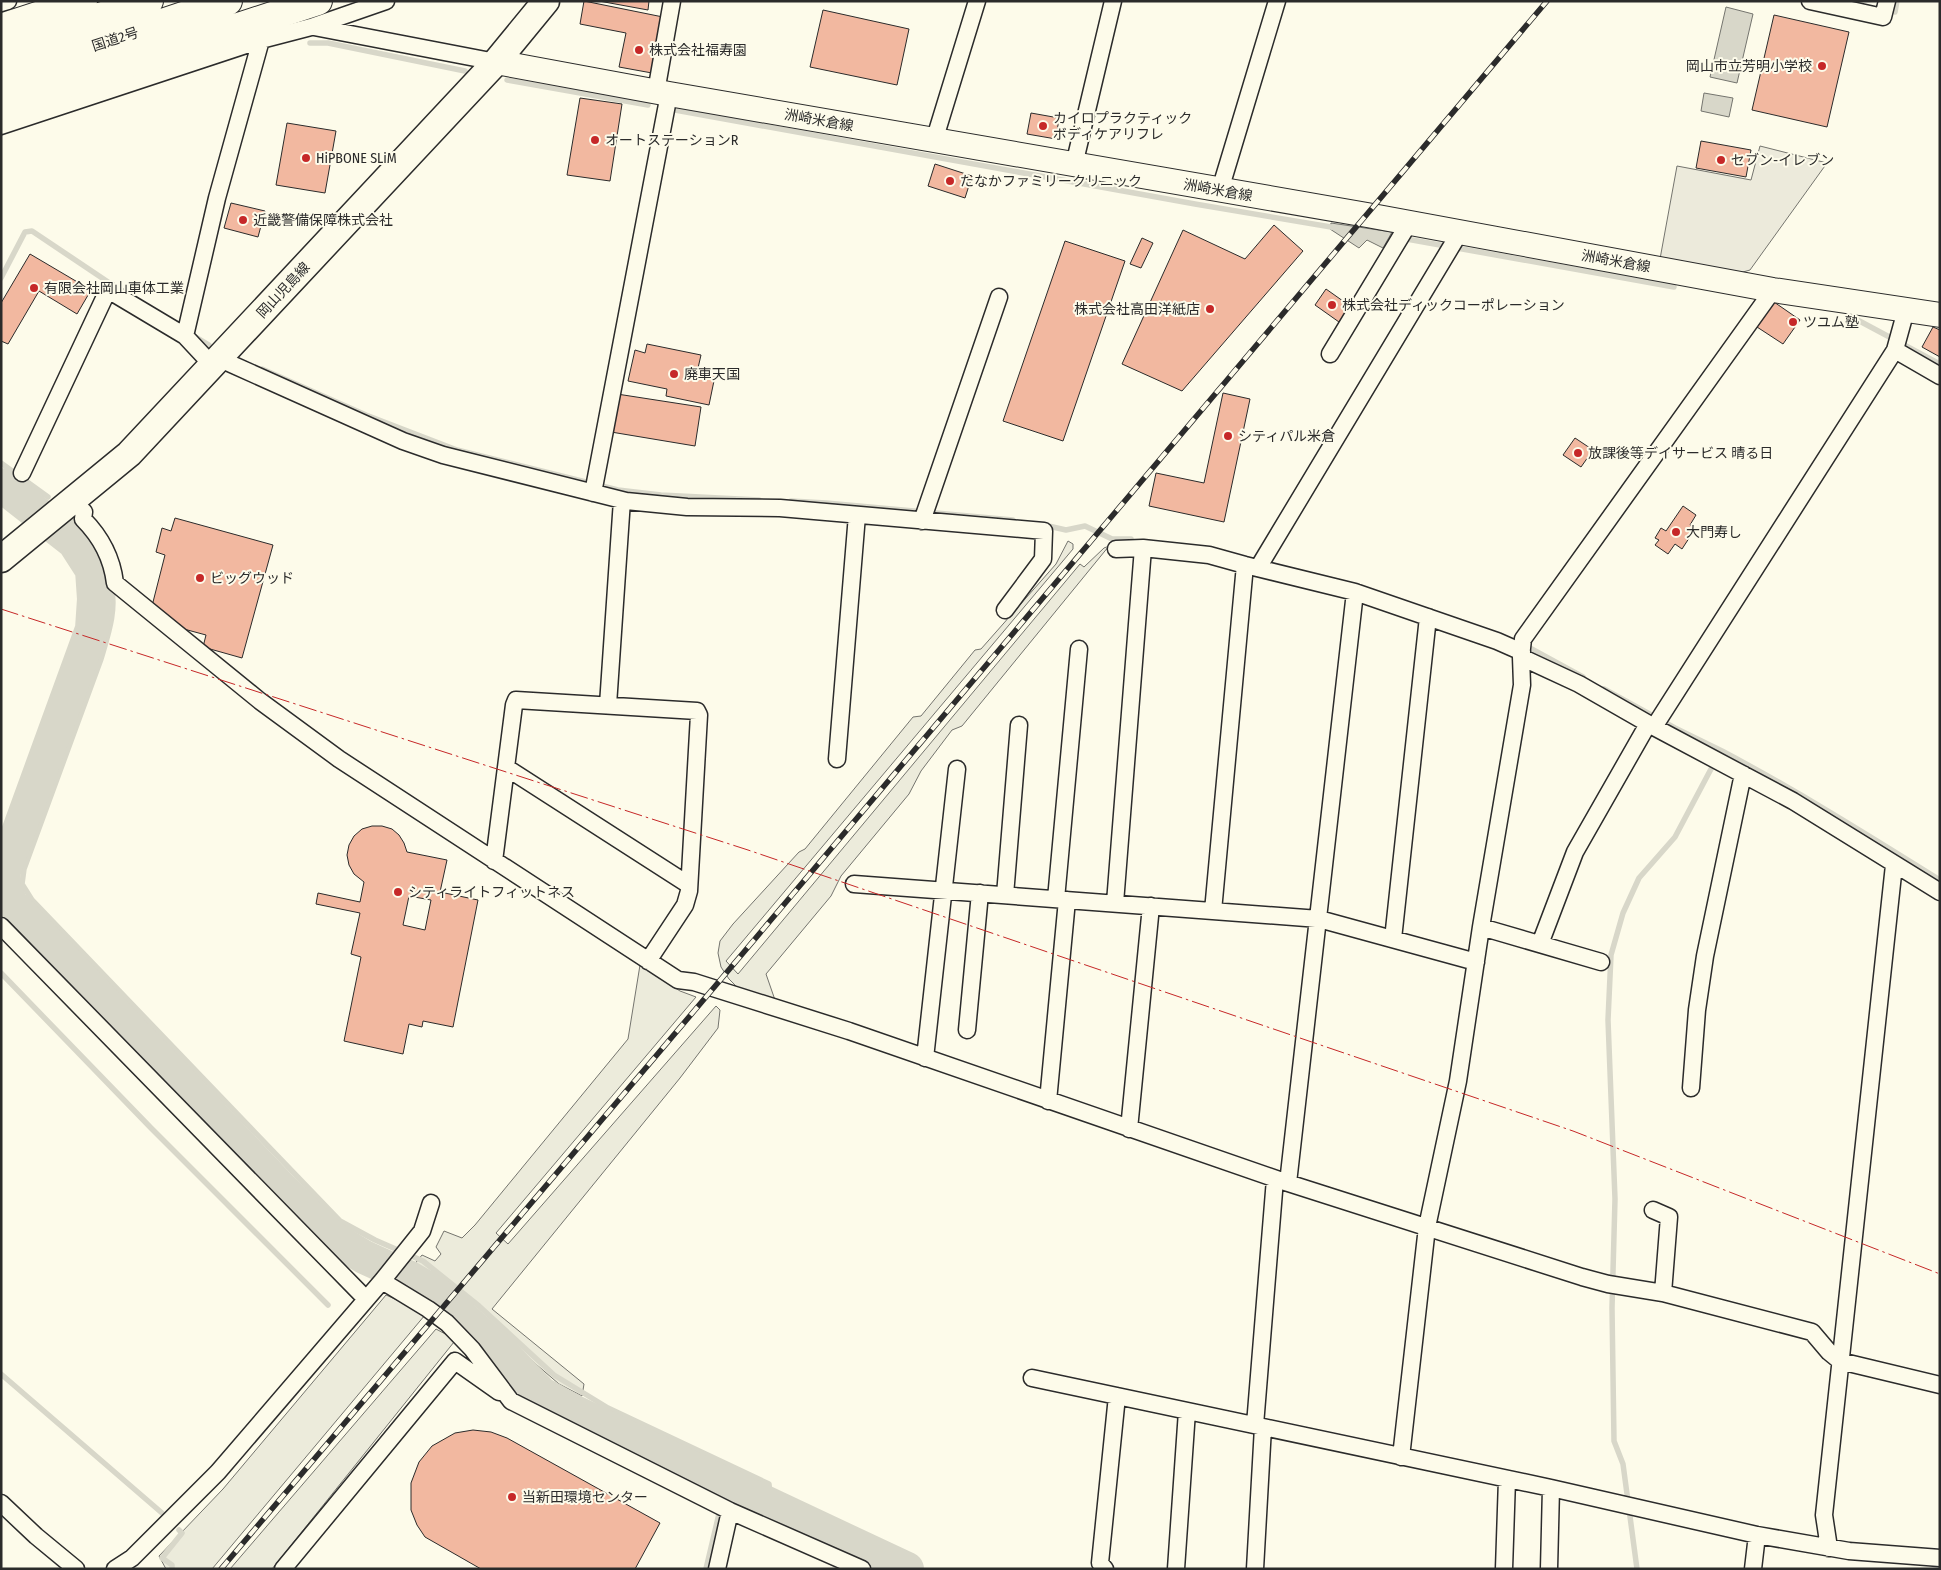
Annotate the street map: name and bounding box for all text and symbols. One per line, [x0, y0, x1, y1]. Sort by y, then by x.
street label: 国道2号 [90, 24, 141, 55]
place label: 株式会社福寿園 [649, 42, 747, 59]
marker: 株式会社福寿園 [633, 44, 645, 56]
place label: 岡山市立芳明小学校 [1686, 58, 1812, 75]
marker: 岡山市立芳明小学校 [1816, 60, 1828, 72]
street label: 洲崎米倉線 [783, 106, 855, 135]
place label: カイロプラクティック ボディケアリフレ [1053, 110, 1192, 143]
marker: カイロプラクティック ボディケアリフレ [1037, 120, 1049, 132]
place label: オートステーションR [605, 132, 739, 149]
marker: オートステーションR [589, 134, 601, 146]
place label: HiPBONE SLiM [316, 150, 397, 167]
marker: HiPBONE SLiM [300, 152, 312, 164]
place label: セブン-イレブン [1731, 152, 1834, 169]
marker: セブン-イレブン [1715, 154, 1727, 166]
place label: たなかファミリークリニック [960, 173, 1142, 190]
marker: たなかファミリークリニック [944, 175, 956, 187]
street label: 洲崎米倉線 [1182, 176, 1254, 205]
place label: 近畿警備保障株式会社 [253, 212, 393, 229]
marker: 近畿警備保障株式会社 [237, 214, 249, 226]
street label: 洲崎米倉線 [1580, 247, 1652, 276]
street label: 岡山児島線 [253, 259, 313, 322]
place label: 有限会社岡山車体工業 [44, 280, 184, 297]
marker: 有限会社岡山車体工業 [28, 282, 40, 294]
place label: 株式会社ディックコーポレーション [1342, 297, 1565, 314]
marker: 株式会社ディックコーポレーション [1326, 299, 1338, 311]
place label: 株式会社高田洋紙店 [1074, 301, 1200, 318]
marker: 株式会社高田洋紙店 [1204, 303, 1216, 315]
place label: ツユム塾 [1803, 314, 1859, 331]
marker: ツユム塾 [1787, 316, 1799, 328]
place label: 廃車天国 [684, 366, 740, 383]
marker: 廃車天国 [668, 368, 680, 380]
place label: シティパル米倉 [1238, 428, 1335, 445]
marker: シティパル米倉 [1222, 430, 1234, 442]
place label: 放課後等デイサービス 晴る日 [1588, 445, 1773, 462]
marker: 放課後等デイサービス 晴る日 [1572, 447, 1584, 459]
place label: 大門寿し [1686, 524, 1742, 541]
marker: 大門寿し [1670, 526, 1682, 538]
place label: ビッグウッド [210, 570, 294, 587]
marker: ビッグウッド [194, 572, 206, 584]
place label: シティライトフィットネス [408, 884, 575, 901]
marker: シティライトフィットネス [392, 886, 404, 898]
place label: 当新田環境センター [522, 1489, 648, 1506]
marker: 当新田環境センター [506, 1491, 518, 1503]

